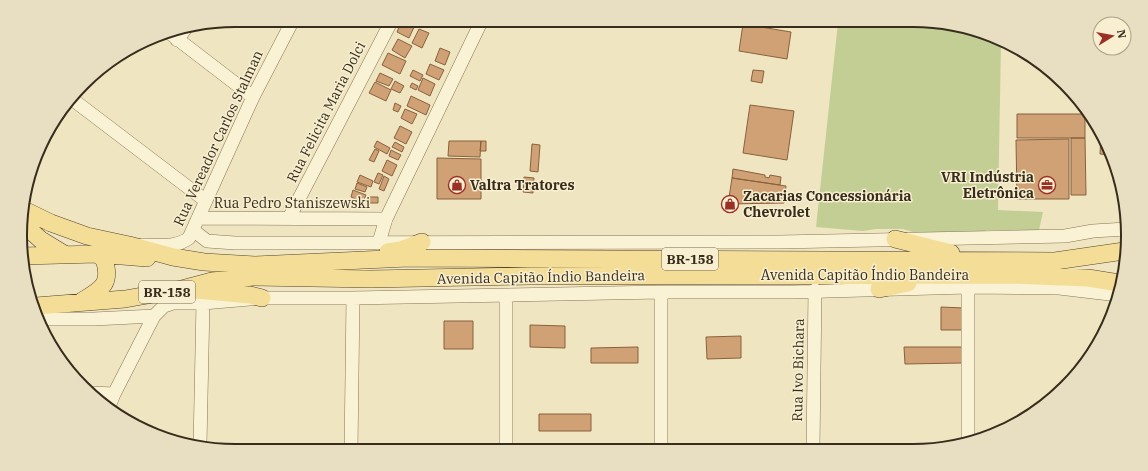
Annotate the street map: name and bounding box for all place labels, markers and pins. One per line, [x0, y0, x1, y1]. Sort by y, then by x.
place label: VRI Indústria Eletrônica [941, 168, 1034, 202]
shop icon: Valtra Tratores [447, 175, 467, 195]
office icon: VRI Indústria Eletrônica [1037, 175, 1057, 195]
place label: Valtra Tratores [470, 176, 575, 194]
place label: Zacarias Concessionária Chevrolet [743, 187, 911, 221]
shop icon: Zacarias Concessionária Chevrolet [720, 194, 740, 214]

